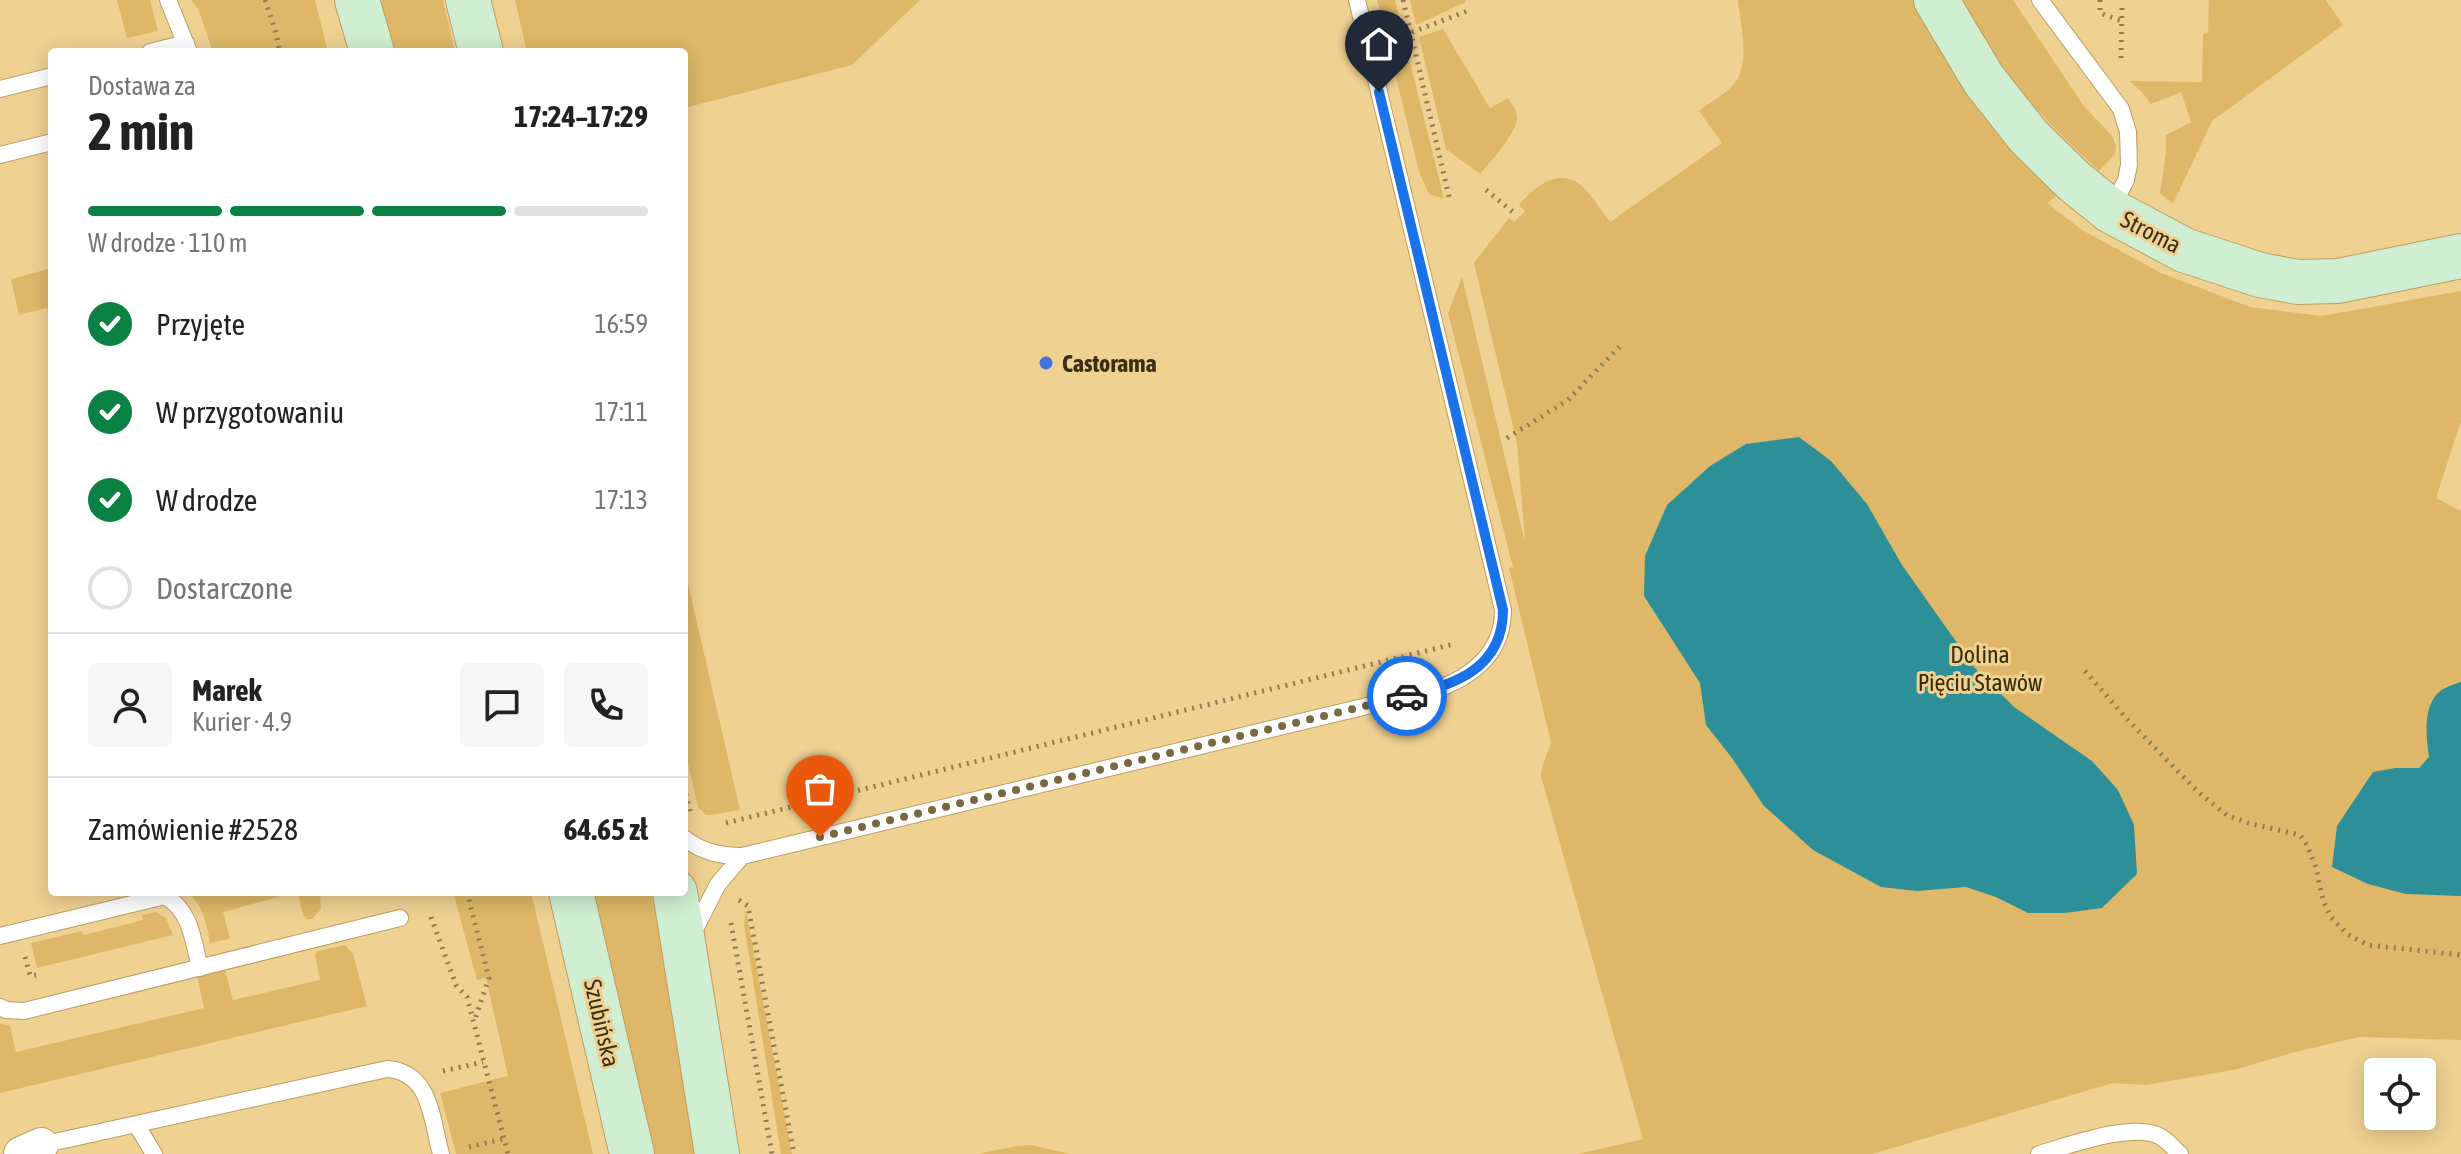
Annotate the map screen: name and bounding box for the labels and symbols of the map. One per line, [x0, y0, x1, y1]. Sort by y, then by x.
pin [1345, 10, 1413, 92]
street label: Stroma [2116, 205, 2186, 259]
place label: Castorama [1062, 350, 1157, 377]
marker: Castorama [1037, 354, 1055, 372]
park label: Dolina Pięciu Stawów [1918, 641, 2042, 696]
courier [1367, 656, 1447, 736]
pin [786, 755, 854, 837]
street label: Szubińska [579, 977, 625, 1069]

